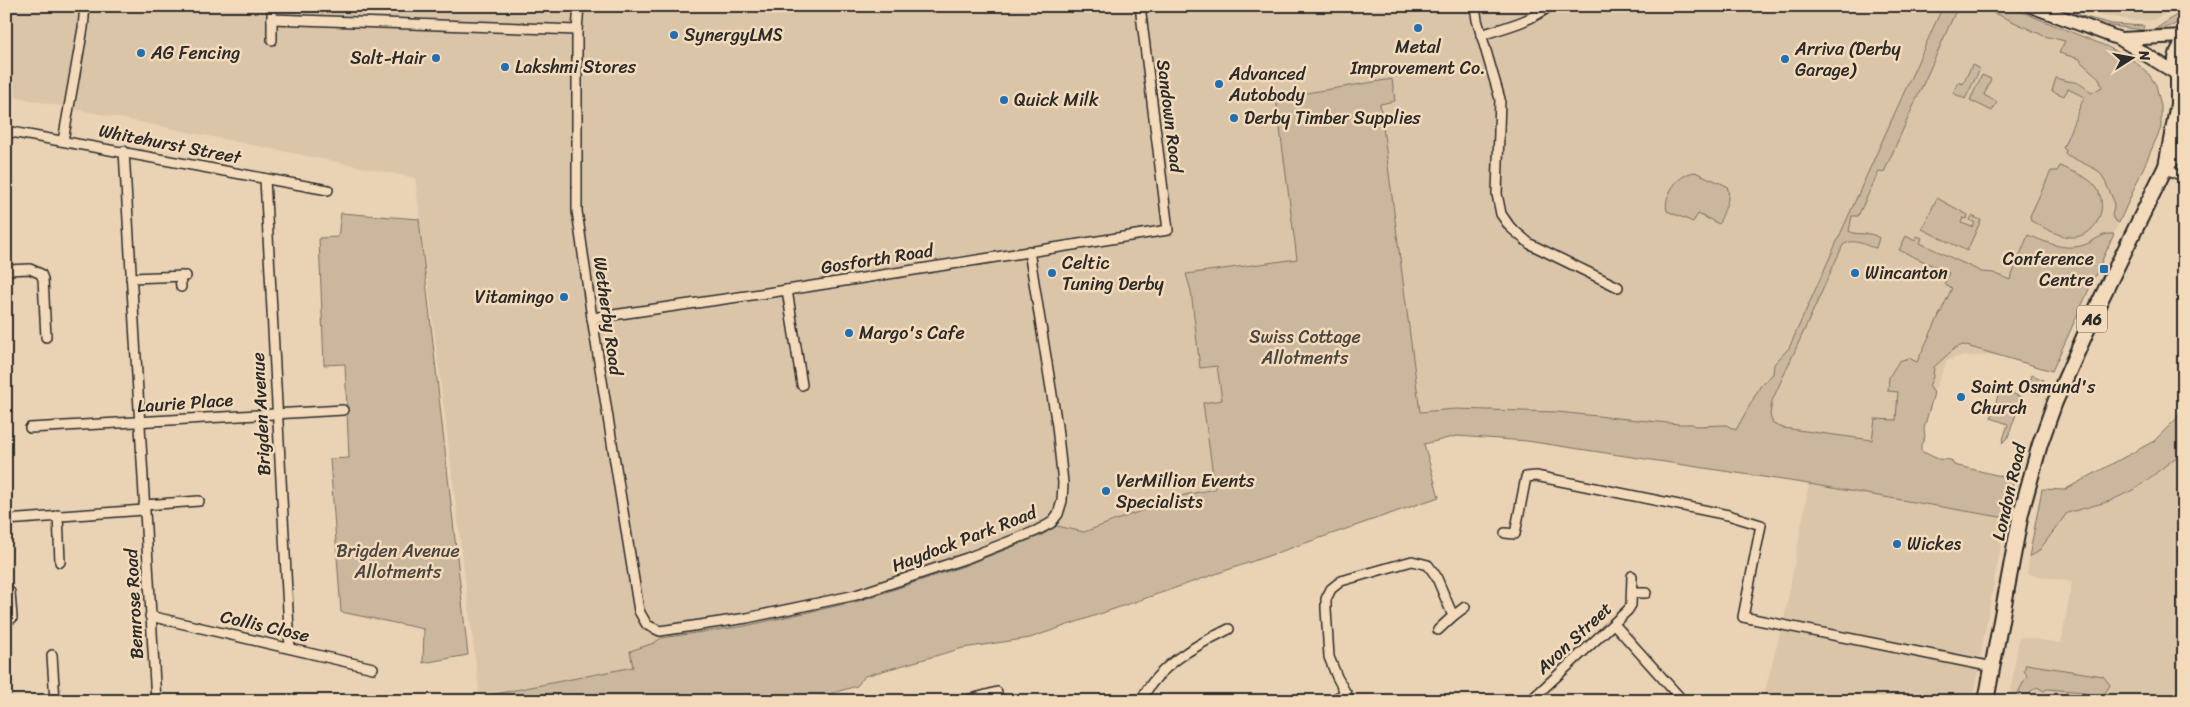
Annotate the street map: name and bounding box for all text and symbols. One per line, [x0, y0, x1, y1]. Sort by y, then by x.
place label: SynergyLMS [684, 19, 783, 51]
marker: Metal Improvement Co. [1412, 22, 1424, 34]
marker: SynergyLMS [668, 29, 680, 41]
place label: Metal Improvement Co. [1349, 31, 1486, 84]
north arrow [2108, 32, 2158, 82]
place label: Arriva (Derby Garage) [1794, 33, 1901, 86]
place label: AG Fencing [150, 37, 240, 69]
place label: Salt-Hair [350, 42, 428, 74]
marker: AG Fencing [135, 47, 147, 59]
text: N [2131, 47, 2158, 63]
place label: Lakshmi Stores [515, 51, 637, 83]
marker: Salt-Hair [430, 52, 442, 64]
marker: Arriva (Derby Garage) [1779, 53, 1791, 65]
street label: Sandown Road [1147, 58, 1193, 176]
place label: Advanced Autobody [1228, 58, 1307, 111]
marker: Lakshmi Stores [499, 61, 511, 73]
marker: Advanced Autobody [1213, 78, 1225, 90]
place label: Quick Milk [1014, 84, 1099, 116]
marker: Quick Milk [998, 94, 1010, 106]
place label: Derby Timber Supplies [1244, 102, 1421, 134]
marker: Derby Timber Supplies [1228, 112, 1240, 124]
street label: Whitehurst Street [96, 115, 245, 174]
street label: Gosforth Road [819, 234, 937, 284]
place label: Conference Centre [2003, 243, 2094, 296]
place label: Celtic Tuning Derby [1062, 247, 1165, 300]
street label: Wetherby Road [584, 255, 632, 379]
place label: Wincanton [1865, 257, 1948, 289]
marker: Conference Centre [2098, 263, 2110, 275]
marker: Celtic Tuning Derby [1046, 267, 1058, 279]
marker: Wincanton [1849, 267, 1861, 279]
place label: Vitamingo [475, 281, 554, 313]
marker: Vitamingo [558, 291, 570, 303]
road number: A6 [2077, 306, 2107, 332]
place label: Margo's Cafe [859, 317, 965, 349]
park label: Swiss Cottage Allotments [1249, 321, 1361, 374]
marker: Margo's Cafe [843, 327, 855, 339]
street label: Brigden Avenue [242, 352, 280, 476]
place label: Saint Osmund's Church [1971, 371, 2096, 424]
street label: Laurie Place [136, 384, 234, 422]
marker: Saint Osmund's Church [1955, 391, 1967, 403]
street label: London Road [1982, 439, 2036, 544]
place label: VerMillion Events Specialists [1116, 465, 1255, 518]
marker: VerMillion Events Specialists [1100, 485, 1112, 497]
street label: Haydock Park Road [887, 496, 1043, 581]
place label: Wickes [1907, 528, 1962, 560]
park label: Brigden Avenue Allotments [336, 535, 460, 588]
marker: Wickes [1891, 538, 1903, 550]
street label: Bemrose Road [115, 547, 153, 660]
street label: Avon Street [1527, 594, 1620, 683]
street label: Collis Close [217, 600, 313, 652]

